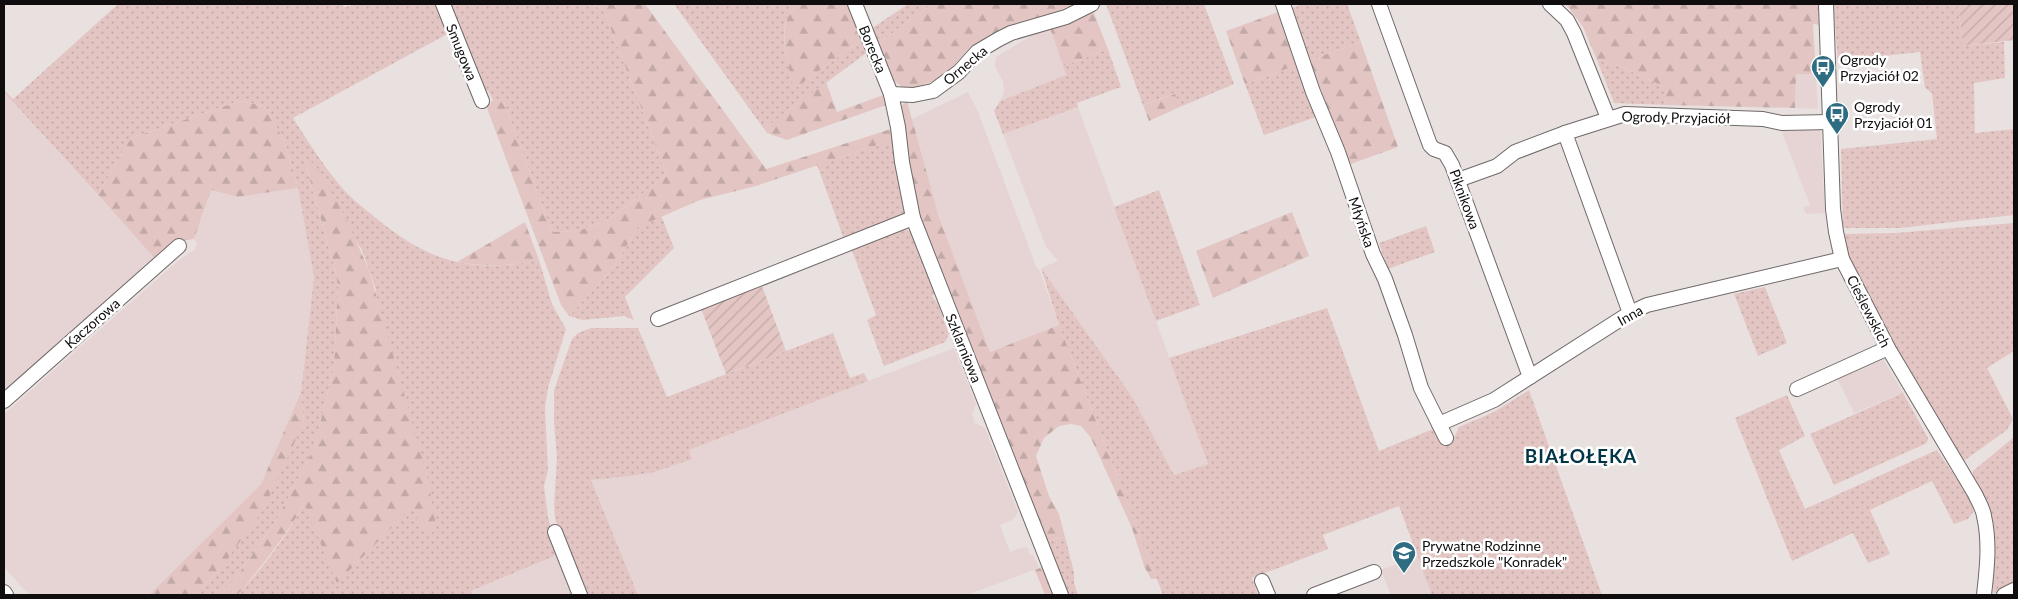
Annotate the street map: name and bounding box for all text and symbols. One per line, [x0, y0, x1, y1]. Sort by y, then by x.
street label: Smugowa [443, 21, 481, 83]
street label: Borecka [856, 23, 890, 75]
street label: Ornecka [940, 42, 990, 88]
place label: Ogrody Przyjaciół 02 [1840, 51, 1919, 84]
bus stop icon: Ogrody Przyjaciół 02 [1810, 54, 1836, 88]
place label: Ogrody Przyjaciół 01 [1854, 98, 1933, 131]
bus stop icon: Ogrody Przyjaciół 01 [1824, 101, 1850, 135]
street label: Ogrody Przyjaciół [1621, 108, 1731, 126]
street label: Piknikowa [1446, 167, 1484, 231]
street label: Młyńska [1345, 194, 1379, 250]
street label: Cieślewskich [1844, 272, 1894, 350]
street label: Kaczorowa [61, 294, 123, 352]
street label: Inna [1614, 301, 1646, 329]
street label: Szklarniowa [942, 311, 986, 385]
district label: BIAŁOŁĘKA [1525, 444, 1637, 467]
place label: Prywatne Rodzinne Przedszkole "Konradek" [1422, 537, 1567, 570]
school or university icon: Prywatne Rodzinne Przedszkole "Konradek" [1391, 540, 1417, 574]

